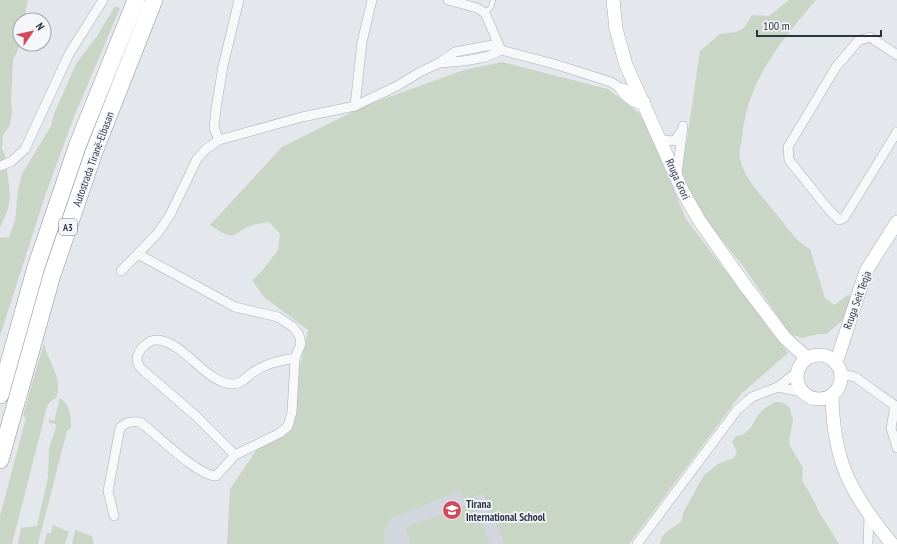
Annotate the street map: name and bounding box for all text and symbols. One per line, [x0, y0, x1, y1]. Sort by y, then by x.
north arrow [12, 12, 52, 52]
scale bar [757, 12, 881, 38]
text: 100 m [763, 18, 790, 33]
text: N [33, 20, 48, 33]
street label: Autostrada Tiranë-Elbasan [69, 110, 117, 208]
street label: Rruga Grori [663, 156, 693, 202]
road number: A3 [59, 219, 77, 235]
street label: Rruga Seit Teqja [840, 269, 874, 331]
place label: Tirana International School [466, 497, 546, 524]
school or university icon: Tirana International School [441, 499, 463, 521]

